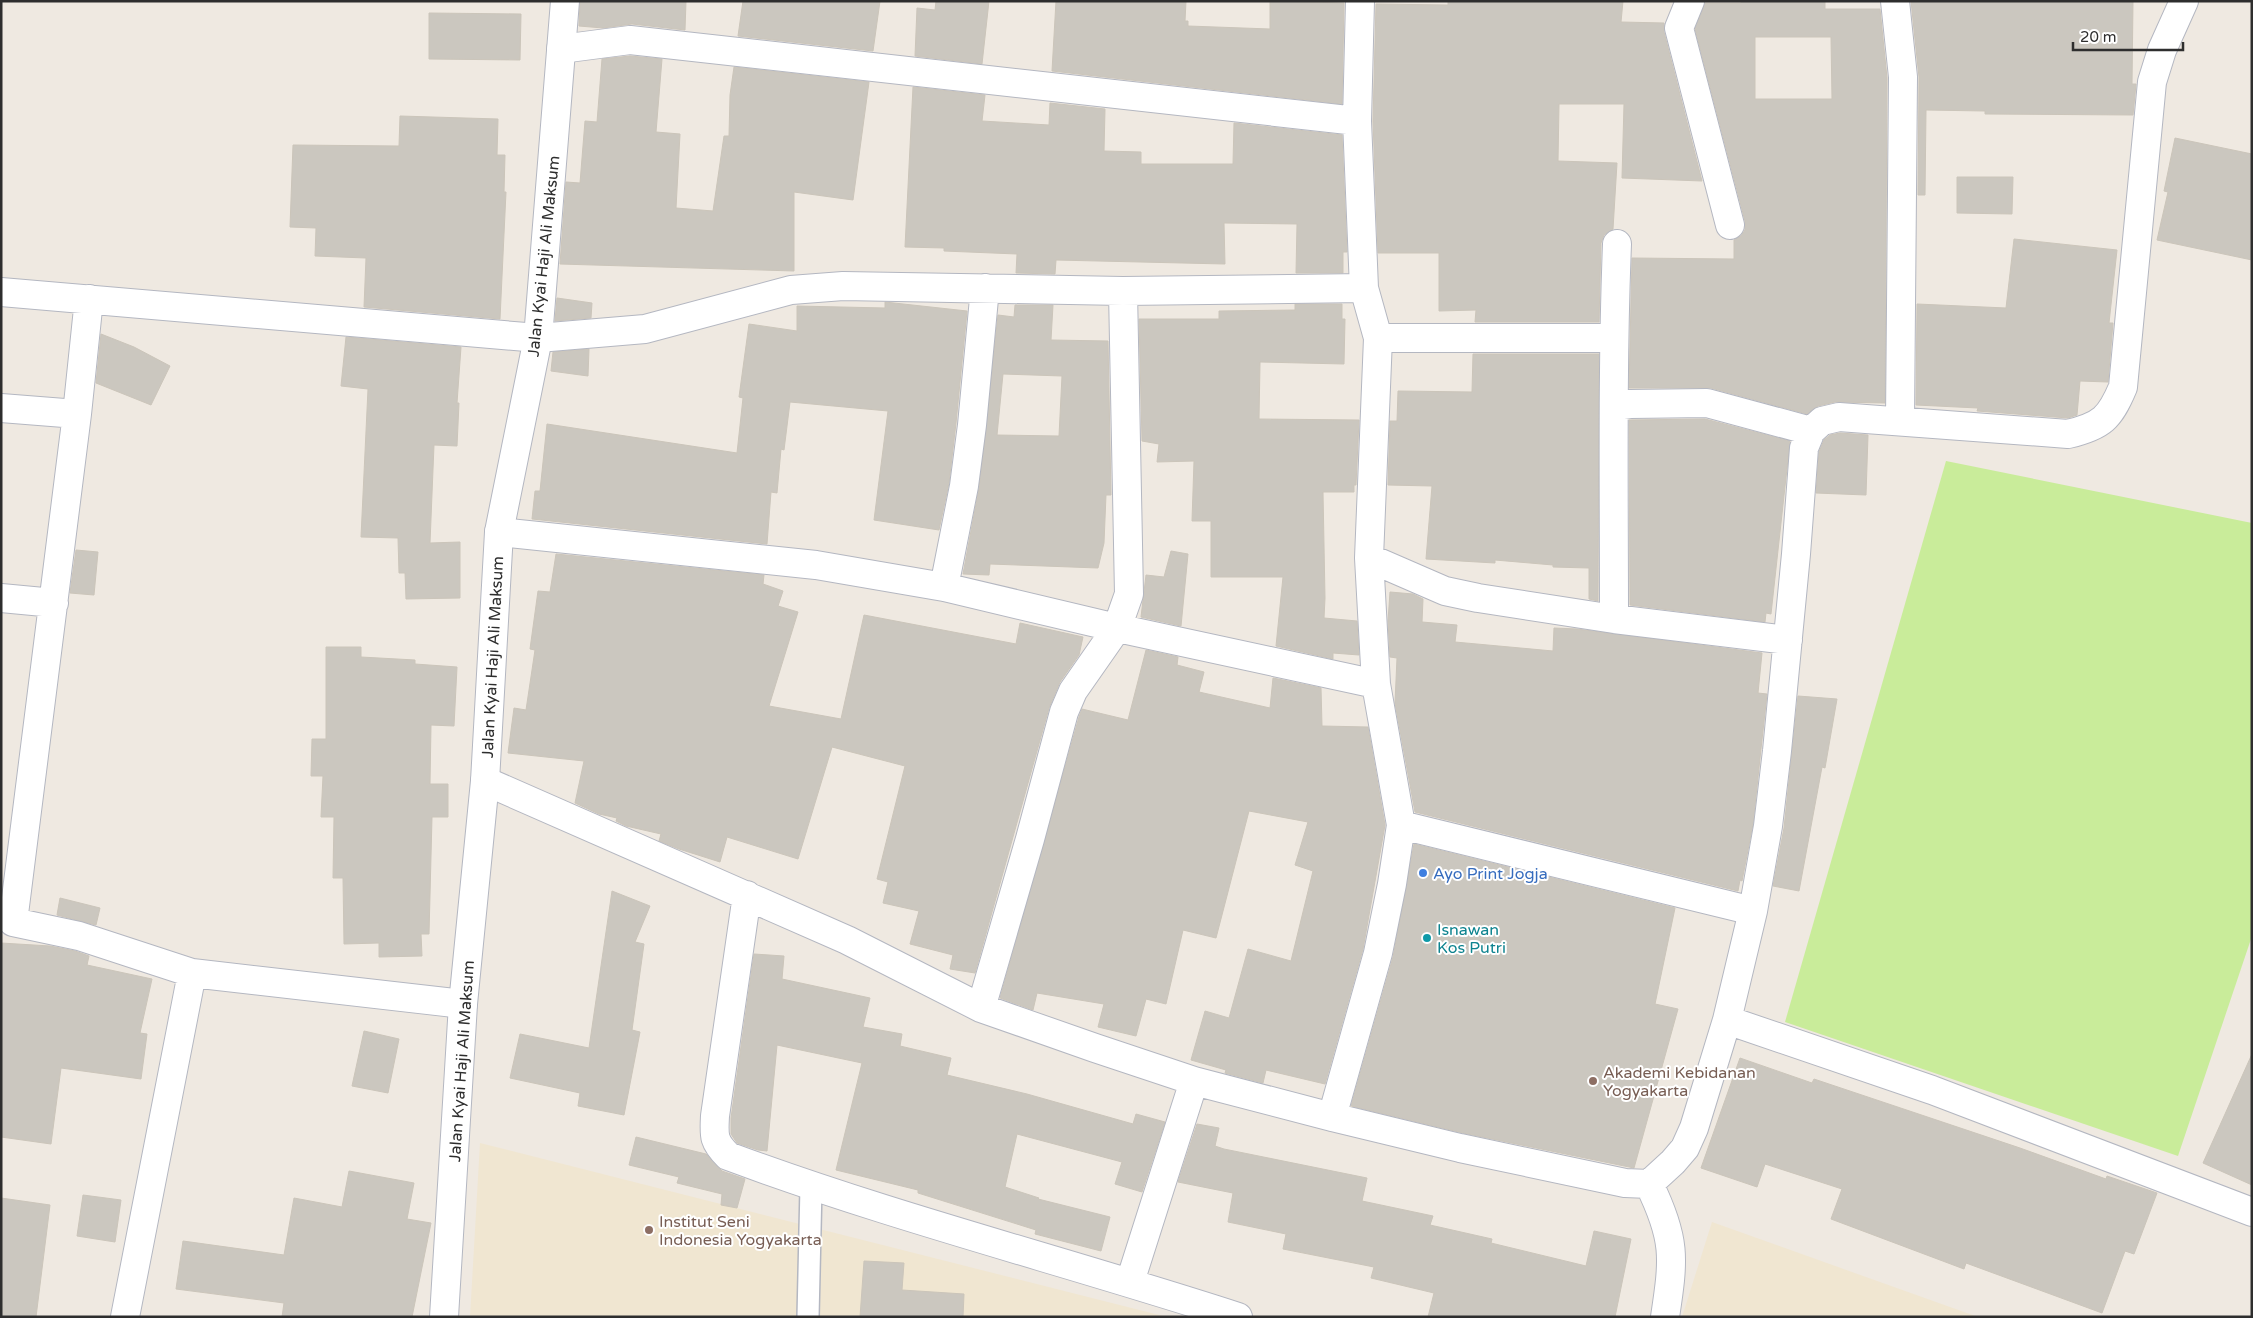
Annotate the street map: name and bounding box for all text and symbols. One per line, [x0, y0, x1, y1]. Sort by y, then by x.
scale bar [2073, 20, 2183, 52]
text: 20 m [2080, 28, 2117, 46]
street label: Jalan Kyai Haji Ali Maksum [523, 155, 565, 358]
street label: Jalan Kyai Haji Ali Maksum [478, 556, 508, 759]
place label: Ayo Print Jogja [1433, 864, 1548, 884]
marker: Ayo Print Jogja [1417, 867, 1429, 879]
place label: Isnawan Kos Putri [1437, 920, 1506, 958]
marker: Isnawan Kos Putri [1421, 932, 1433, 944]
street label: Jalan Kyai Haji Ali Maksum [445, 960, 479, 1163]
place label: Akademi Kebidanan Yogyakarta [1603, 1063, 1756, 1101]
marker: Akademi Kebidanan Yogyakarta [1587, 1075, 1599, 1087]
place label: Institut Seni Indonesia Yogyakarta [659, 1212, 822, 1250]
marker: Institut Seni Indonesia Yogyakarta [643, 1224, 655, 1236]

